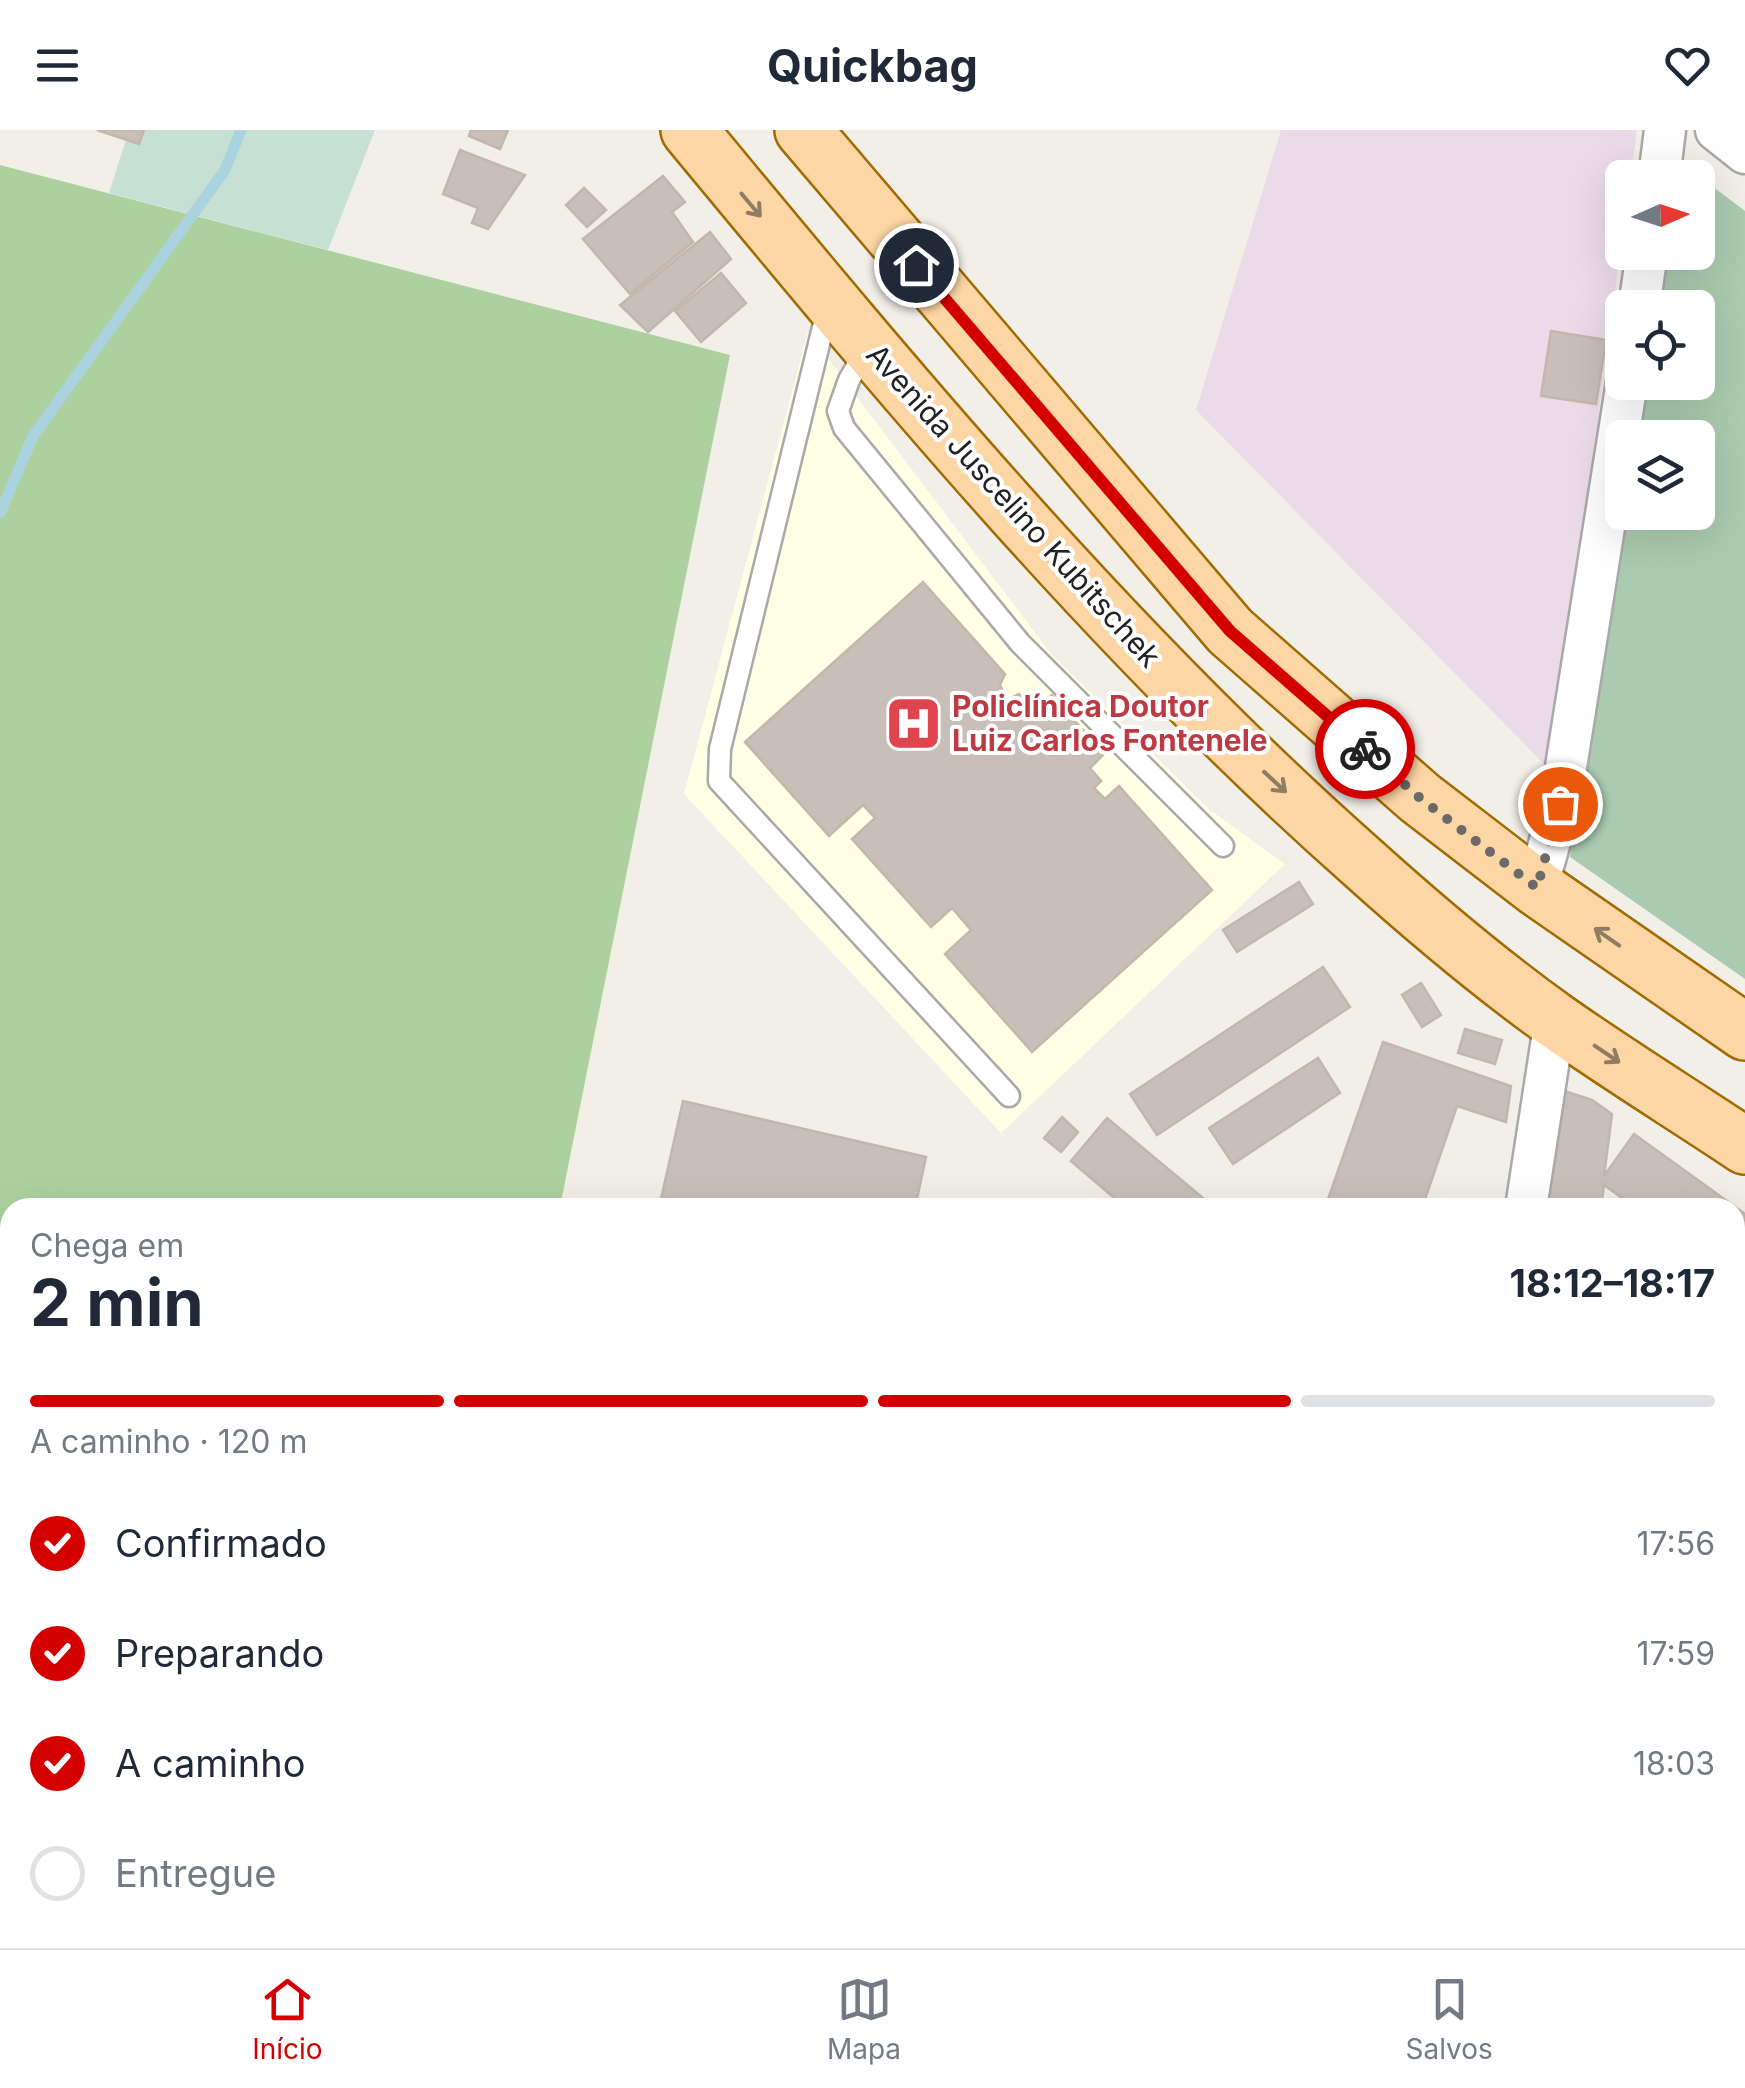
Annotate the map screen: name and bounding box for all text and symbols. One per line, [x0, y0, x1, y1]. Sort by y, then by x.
icon: menu [30, 38, 85, 93]
text: Quickbag [767, 38, 978, 93]
icon: heart [1660, 38, 1715, 93]
north arrow [1605, 160, 1715, 270]
map controls [1605, 160, 1715, 530]
one-way arrow [740, 192, 762, 218]
pin [874, 223, 959, 308]
icon: home [889, 238, 944, 293]
button: locate [1605, 290, 1715, 400]
street label: Avenida Juscelino Kubitschek [859, 337, 1169, 674]
button: layers [1605, 420, 1715, 530]
place label: Policlínica Doutor Luiz Carlos Fontenele [952, 688, 1268, 758]
hospital icon: Policlínica Doutor Luiz Carlos Fontenele [883, 694, 943, 754]
courier [1315, 699, 1415, 799]
icon: bike [1338, 722, 1393, 777]
pin [1518, 762, 1603, 847]
one-way arrow [1262, 770, 1287, 793]
icon: bag [1533, 777, 1588, 832]
one-way arrow [1594, 927, 1622, 948]
one-way arrow [1592, 1044, 1621, 1065]
text: Chega em [30, 1226, 184, 1265]
text: 18:12–18:17 [1510, 1260, 1715, 1306]
text: 2 min [30, 1263, 204, 1342]
text: A caminho · 120 m [30, 1422, 307, 1461]
icon: check [30, 1516, 85, 1571]
text: Confirmado [115, 1520, 327, 1566]
text: 17:56 [1636, 1524, 1715, 1563]
icon: check [30, 1626, 85, 1681]
text: Preparando [115, 1630, 324, 1676]
text: 17:59 [1636, 1634, 1715, 1673]
icon: check [30, 1736, 85, 1791]
text: A caminho [115, 1740, 306, 1786]
text: 18:03 [1633, 1744, 1715, 1783]
text: Entregue [115, 1850, 276, 1896]
tab: Início [252, 1972, 323, 2066]
tab: Mapa [827, 1972, 901, 2066]
tab: Salvos [1405, 1972, 1493, 2066]

